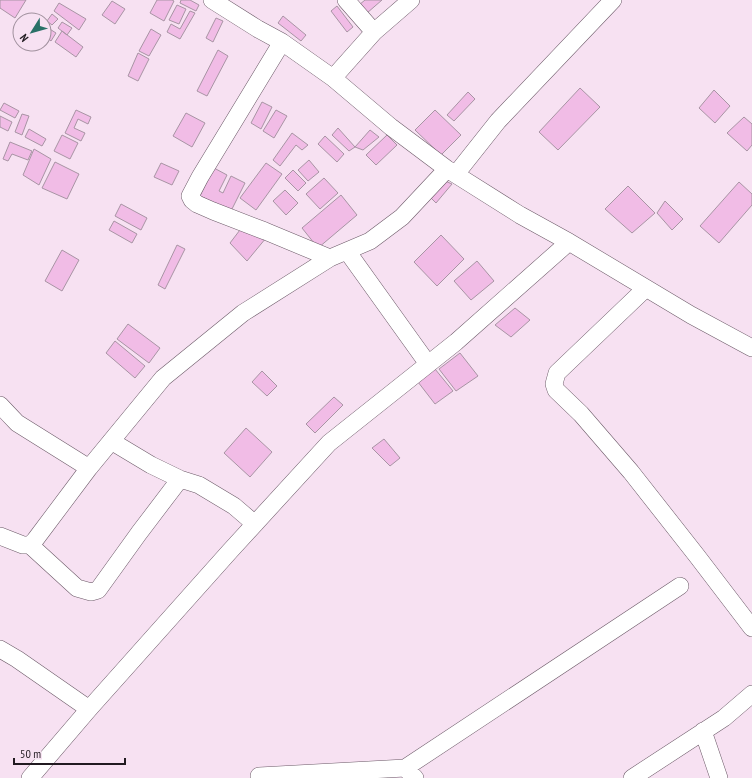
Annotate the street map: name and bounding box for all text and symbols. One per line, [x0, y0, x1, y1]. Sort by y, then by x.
north arrow [12, 12, 52, 52]
text: N [17, 31, 31, 45]
scale bar [14, 740, 125, 766]
text: 50 m [20, 746, 41, 761]

